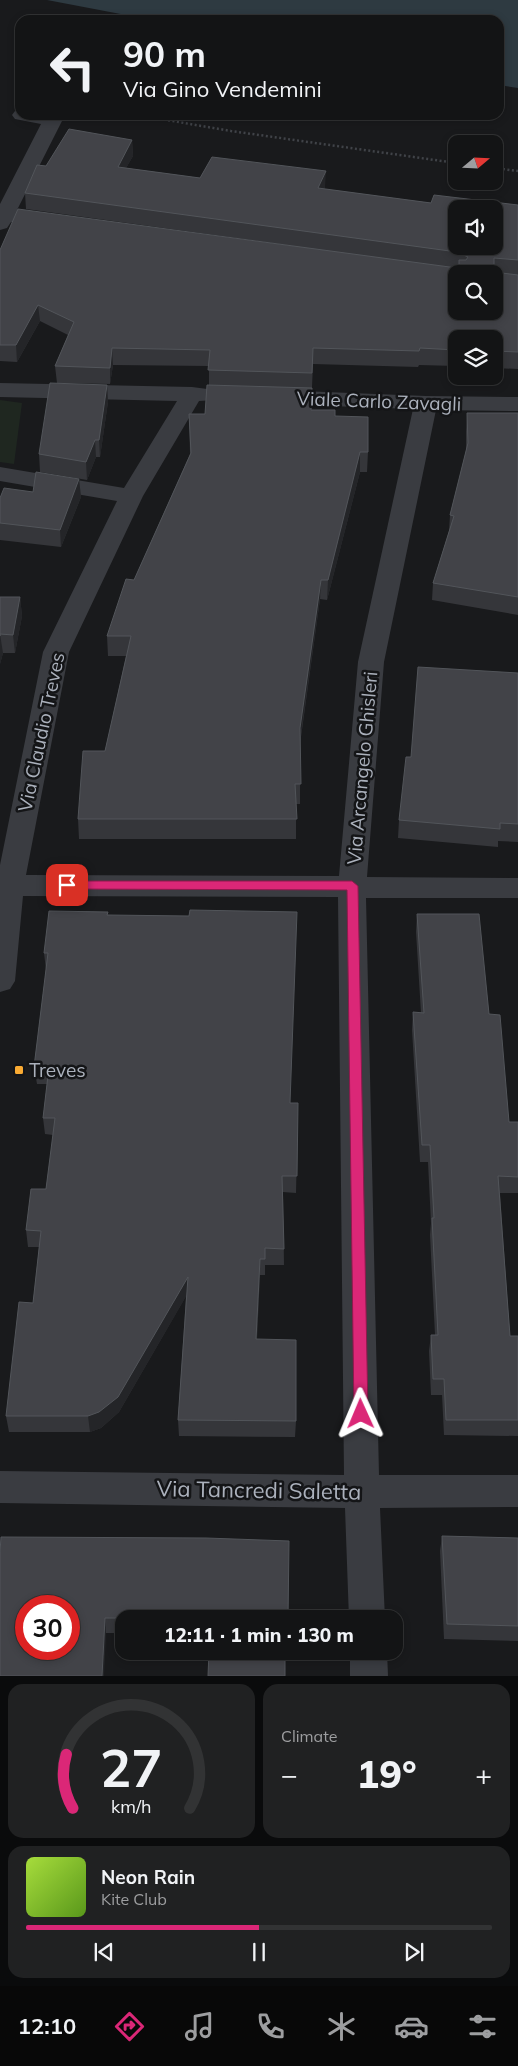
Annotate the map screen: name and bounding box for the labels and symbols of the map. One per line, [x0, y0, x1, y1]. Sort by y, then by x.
north arrow [448, 135, 502, 190]
street label: Viale Carlo Zavagli [296, 386, 462, 416]
street label: Via Claudio Treves [12, 650, 70, 814]
street label: Via Arcangelo Ghisleri [342, 670, 382, 866]
pin [46, 864, 88, 906]
place label: Treves [29, 1058, 86, 1082]
marker: Treves [13, 1064, 25, 1076]
position arrow [334, 1387, 386, 1439]
street label: Via Tancredi Saletta [157, 1474, 361, 1506]
speed limit sign: 30 [15, 1595, 80, 1660]

